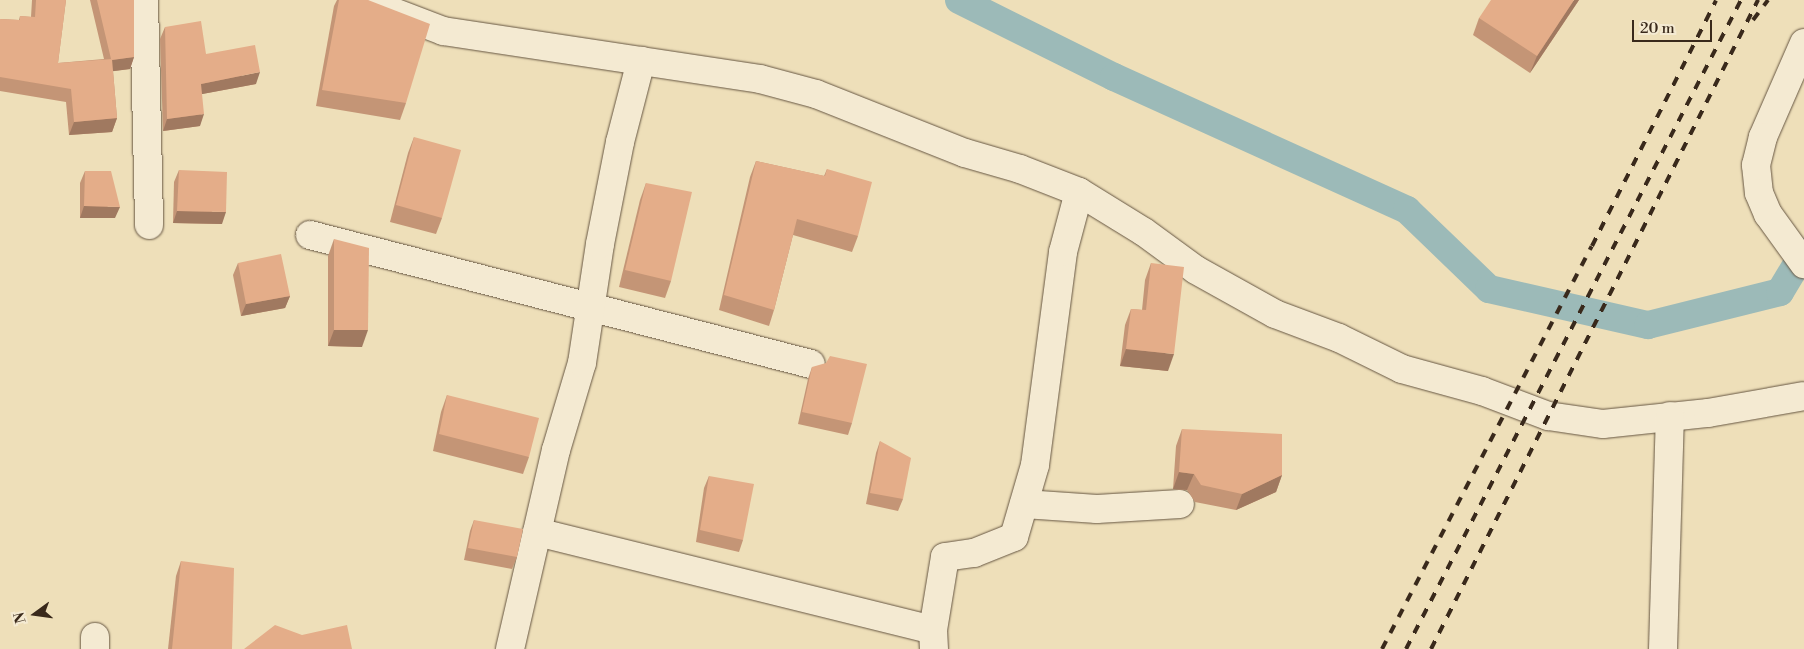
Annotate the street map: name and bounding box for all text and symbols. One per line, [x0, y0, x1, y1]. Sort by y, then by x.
scale bar [1634, 10, 1714, 42]
text: 20 m [1640, 19, 1675, 38]
north arrow [10, 589, 60, 639]
text: N [10, 610, 31, 625]

